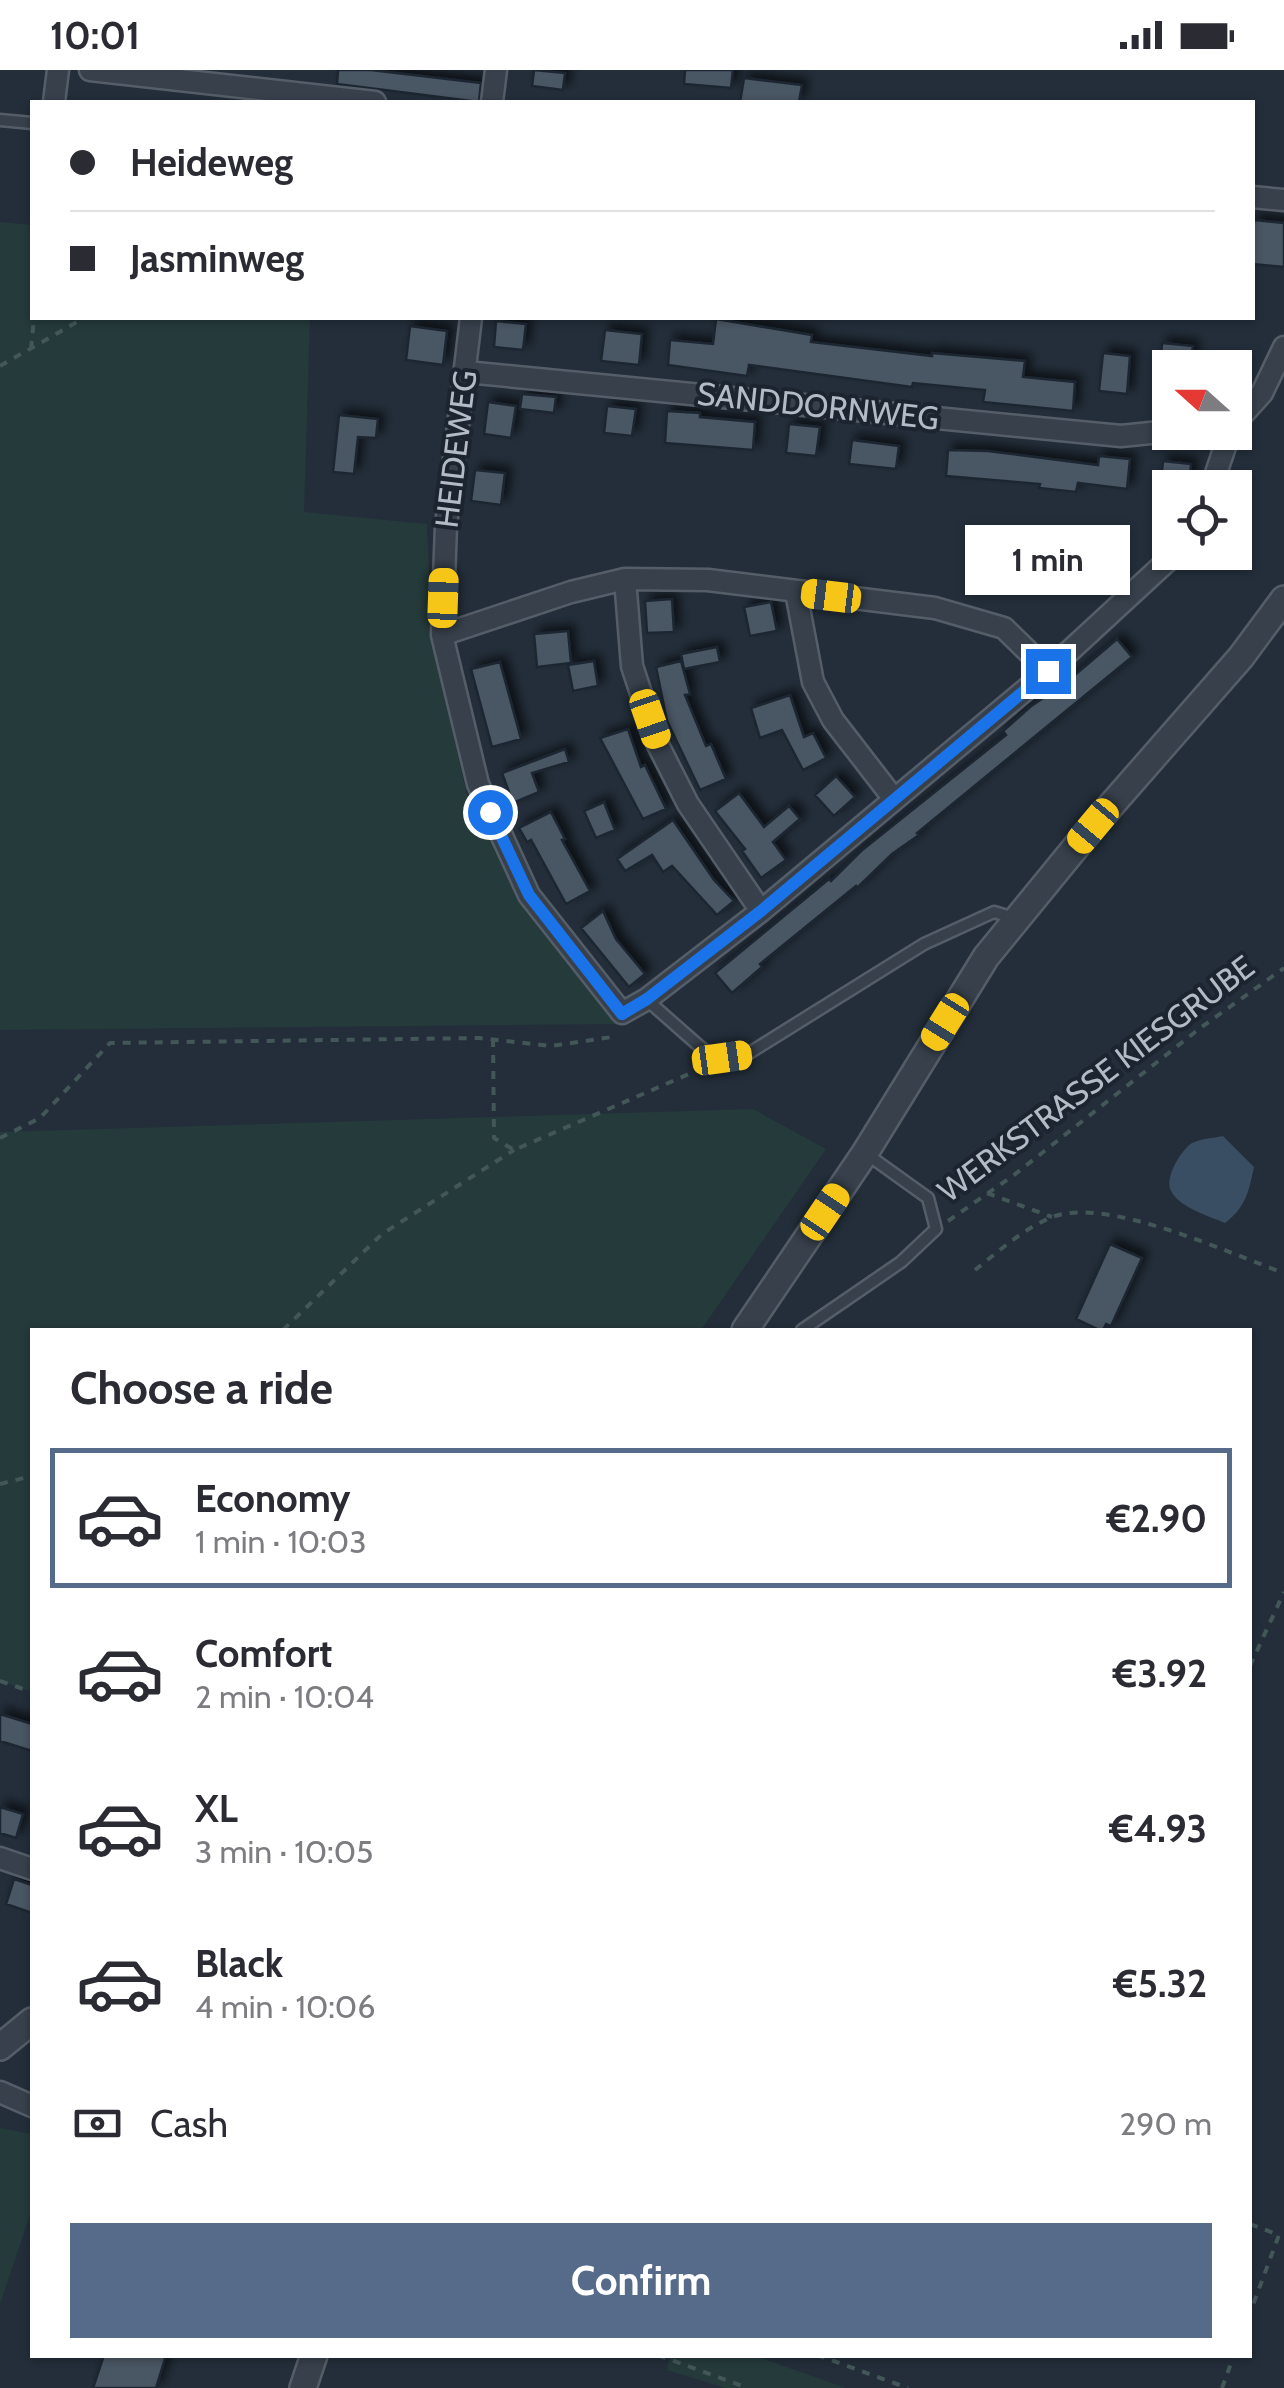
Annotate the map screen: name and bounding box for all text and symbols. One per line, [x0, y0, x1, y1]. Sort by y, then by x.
text: 10:01 [50, 12, 140, 59]
text: Heideweg [130, 139, 293, 186]
text: Jasminweg [130, 235, 304, 282]
north arrow [1152, 350, 1252, 450]
map controls [1152, 350, 1252, 570]
street label: HEIDEWEG [426, 368, 485, 530]
street label: SANDDORNWEG [695, 373, 941, 438]
button: locate [1152, 470, 1252, 570]
callout: 1 min [966, 526, 1130, 596]
text: 1 min [1011, 540, 1084, 579]
car [427, 567, 459, 629]
car [799, 577, 863, 615]
route end [1026, 649, 1071, 694]
car [626, 686, 674, 752]
route start [468, 790, 513, 835]
car [1062, 793, 1124, 859]
street label: WERKSTRASSE KIESGRUBE [930, 947, 1261, 1210]
car [916, 989, 974, 1055]
car [690, 1039, 754, 1077]
car [796, 1179, 854, 1245]
text: Choose a ride [70, 1361, 333, 1415]
icon: car [75, 1473, 165, 1563]
text: Economy [195, 1475, 350, 1522]
text: €2.90 [1106, 1495, 1207, 1542]
text: 1 min · 10:03 [195, 1522, 366, 1561]
icon: car [75, 1628, 165, 1718]
text: Comfort [195, 1630, 332, 1677]
text: €3.92 [1113, 1650, 1207, 1697]
text: 2 min · 10:04 [195, 1677, 374, 1716]
icon: car [75, 1783, 165, 1873]
text: XL [195, 1785, 238, 1832]
text: €4.93 [1109, 1805, 1207, 1852]
text: 3 min · 10:05 [195, 1832, 373, 1871]
icon: car [75, 1938, 165, 2028]
text: Black [195, 1940, 283, 1987]
text: €5.32 [1113, 1960, 1207, 2007]
text: 4 min · 10:06 [195, 1987, 375, 2026]
icon: cash [70, 2096, 125, 2151]
text: Cash [150, 2100, 228, 2147]
text: 290 m [1119, 2104, 1212, 2143]
button: Confirm [70, 2223, 1212, 2338]

